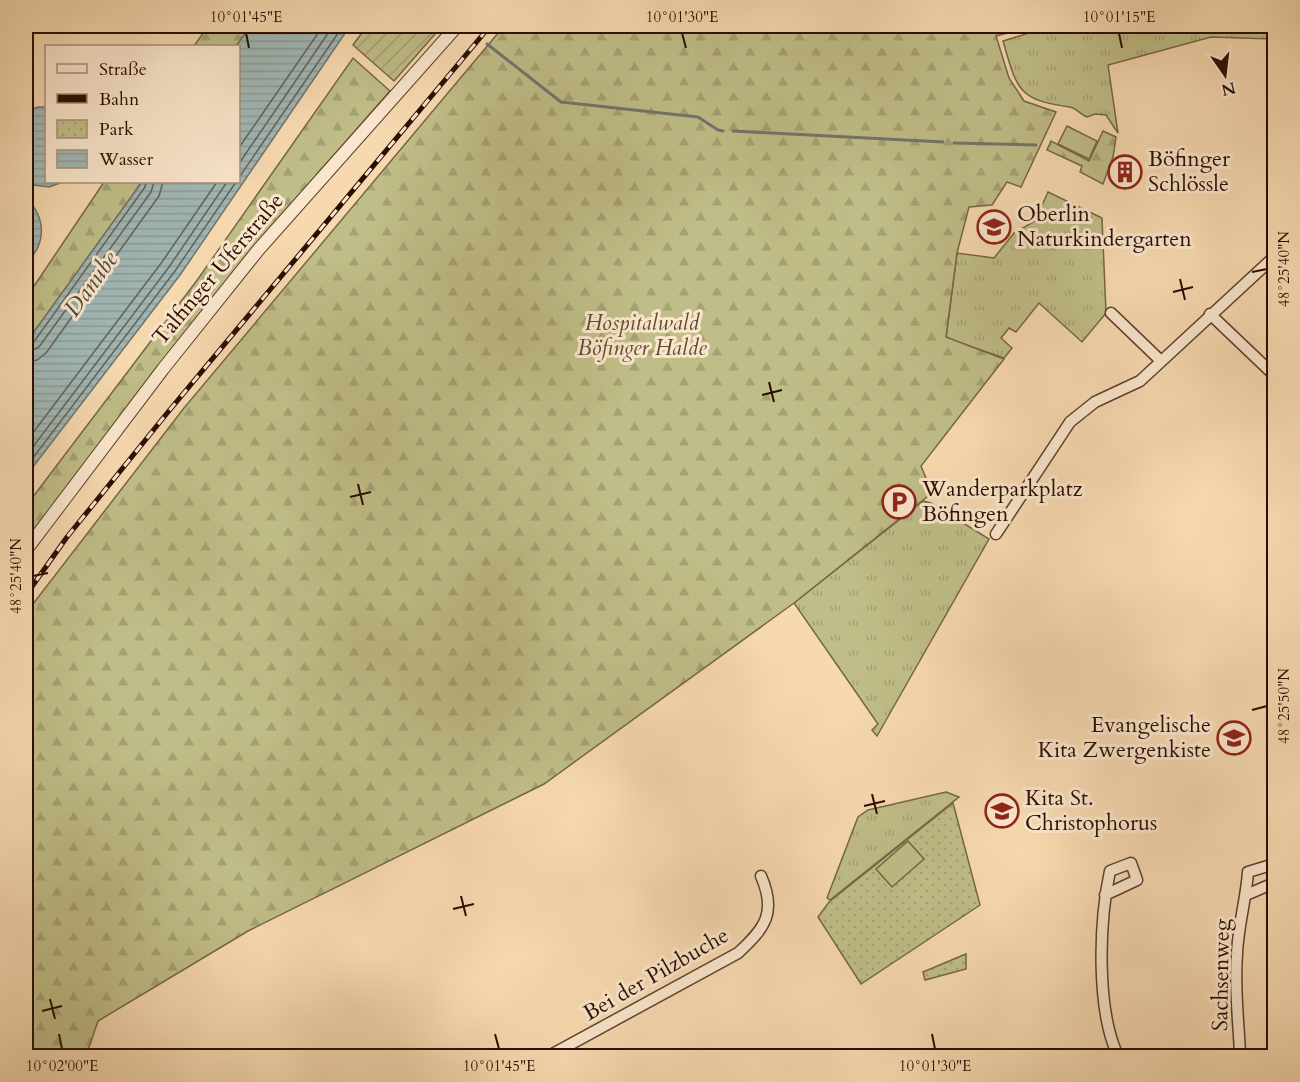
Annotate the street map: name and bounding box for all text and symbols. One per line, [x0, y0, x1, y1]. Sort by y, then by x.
text: 10°01'45"E [210, 7, 282, 27]
text: 10°01'30"E [646, 7, 718, 27]
text: 10°01'15"E [1083, 7, 1155, 27]
legend [45, 45, 240, 183]
north arrow [1195, 45, 1255, 105]
text: Straße [99, 57, 147, 82]
text: N [1219, 76, 1238, 101]
text: Bahn [99, 87, 140, 112]
text: Park [99, 117, 134, 142]
place label: Böfinger Schlössle [1148, 144, 1231, 199]
text: Wasser [98, 147, 154, 172]
building icon: Böfinger Schlössle [1107, 154, 1143, 190]
street label: Talfinger Uferstraße [145, 187, 291, 351]
place label: Oberlin Naturkindergarten [1017, 199, 1192, 254]
school or university icon: Oberlin Naturkindergarten [976, 209, 1012, 245]
text: 48°25'40"N [1274, 231, 1294, 307]
water label: Danube [56, 244, 126, 323]
park label: Hospitalwald Böfinger Halde [577, 308, 707, 363]
place label: Wanderparkplatz Böfingen [921, 474, 1083, 529]
parking icon: Wanderparkplatz Böfingen [881, 484, 917, 520]
text: 48°25'40"N [6, 538, 26, 614]
text: 48°25'50"N [1274, 668, 1294, 744]
place label: Evangelische Kita Zwergenkiste [1038, 710, 1211, 765]
school or university icon: Evangelische Kita Zwergenkiste [1216, 720, 1252, 756]
place label: Kita St. Christophorus [1025, 783, 1157, 838]
school or university icon: Kita St. Christophorus [984, 793, 1020, 829]
street label: Sachsenweg [1205, 918, 1237, 1031]
street label: Bei der Pilzbuche [578, 920, 734, 1028]
text: 10°02'00"E [26, 1056, 98, 1076]
text: 10°01'45"E [463, 1056, 535, 1076]
text: 10°01'30"E [899, 1056, 971, 1076]

